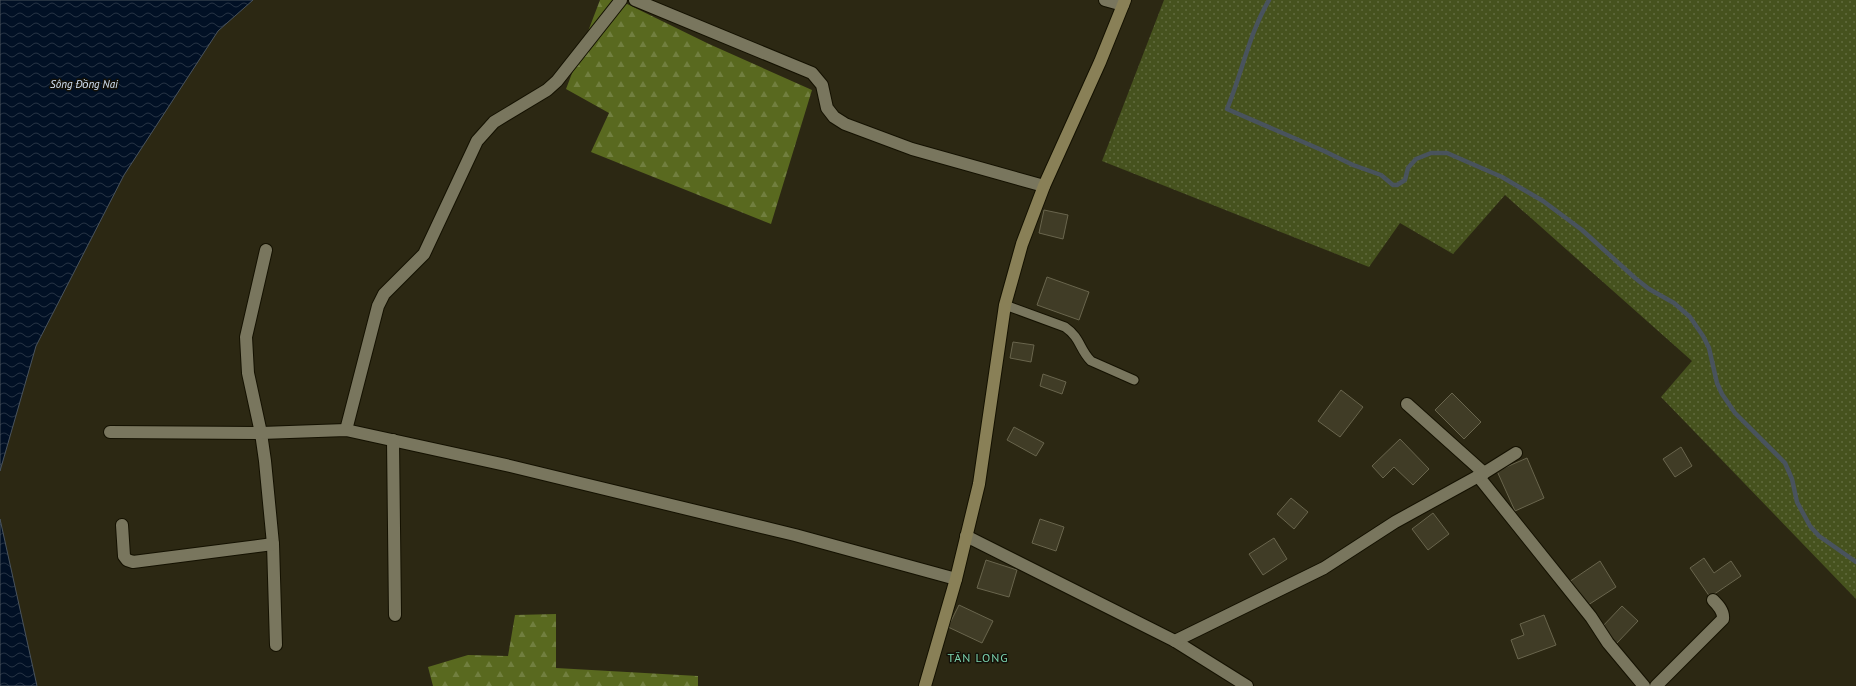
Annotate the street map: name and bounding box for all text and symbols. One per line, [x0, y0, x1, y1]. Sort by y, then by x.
water label: Sông Đồng Nai [50, 77, 119, 91]
district label: TÂN LONG [947, 650, 1009, 665]

